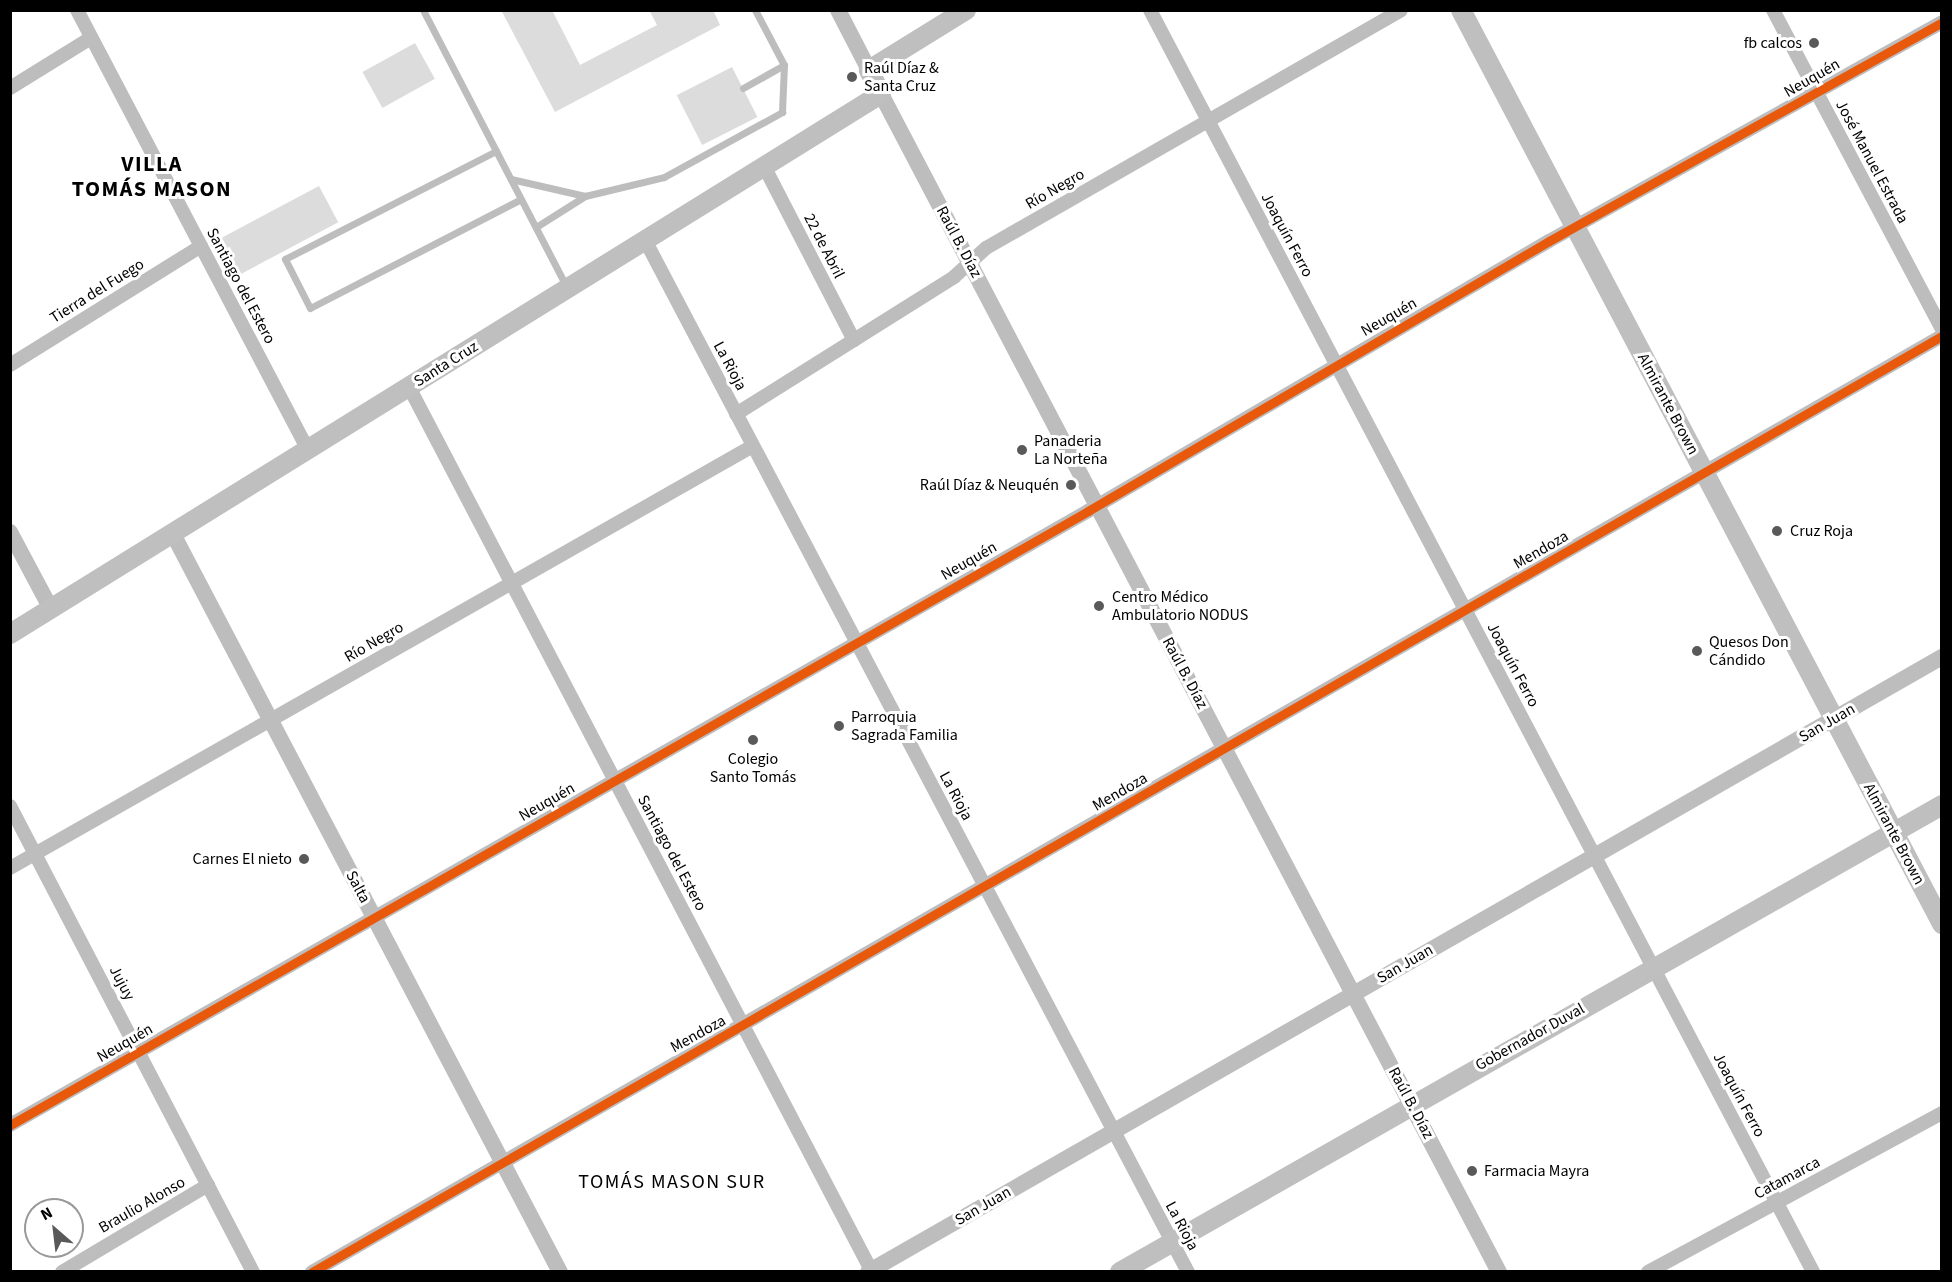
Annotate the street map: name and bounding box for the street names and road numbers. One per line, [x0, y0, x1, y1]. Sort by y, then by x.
street label: Neuquén [1781, 54, 1843, 102]
street label: José Manuel Estrada [1831, 97, 1913, 227]
street label: Río Negro [1022, 164, 1088, 214]
street label: Joaquín Ferro [1257, 189, 1317, 281]
street label: Raúl B. Díaz [932, 203, 986, 281]
street label: 22 de Abril [800, 210, 848, 282]
street label: Santiago del Estero [202, 225, 280, 347]
street label: Tierra del Fuego [46, 254, 148, 328]
street label: Neuquén [1358, 293, 1420, 341]
street label: Santa Cruz [410, 337, 482, 391]
street label: La Rioja [709, 338, 751, 394]
street label: Almirante Brown [1633, 350, 1703, 458]
street label: Mendoza [1510, 527, 1572, 573]
street label: Neuquén [938, 537, 1000, 585]
street label: Río Negro [341, 617, 407, 667]
street label: Joaquín Ferro [1483, 619, 1543, 711]
street label: Raúl B. Díaz [1158, 634, 1212, 712]
street label: San Juan [1795, 699, 1859, 747]
street label: La Rioja [935, 768, 977, 824]
street label: Mendoza [1089, 769, 1151, 815]
street label: Neuquén [516, 778, 578, 826]
street label: Almirante Brown [1859, 780, 1929, 888]
street label: Santiago del Estero [633, 792, 711, 914]
street label: Salta [342, 868, 374, 906]
street label: San Juan [1373, 940, 1437, 988]
street label: Jujuy [105, 962, 139, 1004]
street label: Gobernador Duval [1472, 999, 1588, 1075]
street label: Mendoza [667, 1011, 729, 1057]
street label: Neuquén [94, 1019, 156, 1067]
street label: Joaquín Ferro [1709, 1049, 1769, 1141]
street label: Raúl B. Díaz [1384, 1064, 1438, 1142]
street label: Catamarca [1751, 1153, 1823, 1203]
street label: Braulio Alonso [95, 1172, 189, 1238]
street label: San Juan [951, 1182, 1015, 1230]
street label: La Rioja [1161, 1198, 1203, 1254]

